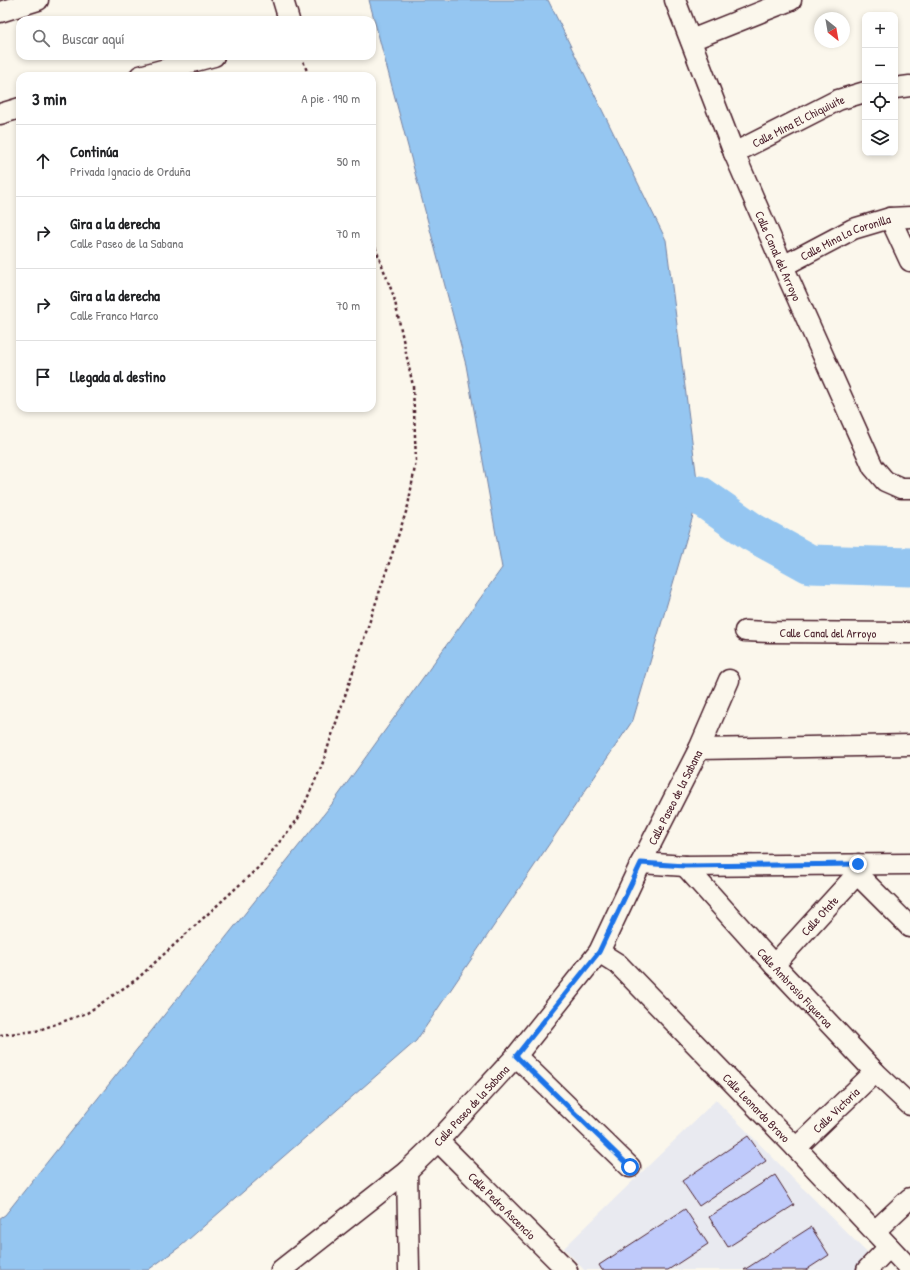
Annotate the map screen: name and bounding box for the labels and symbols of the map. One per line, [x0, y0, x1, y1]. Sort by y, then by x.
north arrow [814, 12, 850, 48]
street label: Calle Mina El Chiquiuite [749, 90, 847, 151]
street label: Calle Canal del Arroyo [752, 208, 806, 304]
street label: Calle Mina La Coronilla [797, 210, 893, 264]
street label: Calle Canal del Arroyo [780, 624, 877, 641]
street label: Calle Paseo de la Sabana [643, 747, 706, 848]
route end [849, 855, 867, 873]
street label: Calle Otate [797, 892, 842, 939]
street label: Calle Ambrosio Figueroa [754, 944, 837, 1031]
street label: Calle Paseo de la Sabana [429, 1061, 513, 1150]
street label: Calle Leonardo Bravo [719, 1069, 794, 1146]
street label: Calle Victoria [808, 1083, 863, 1137]
route start [621, 1158, 639, 1176]
street label: Calle Pedro Ascencio [465, 1168, 540, 1243]

